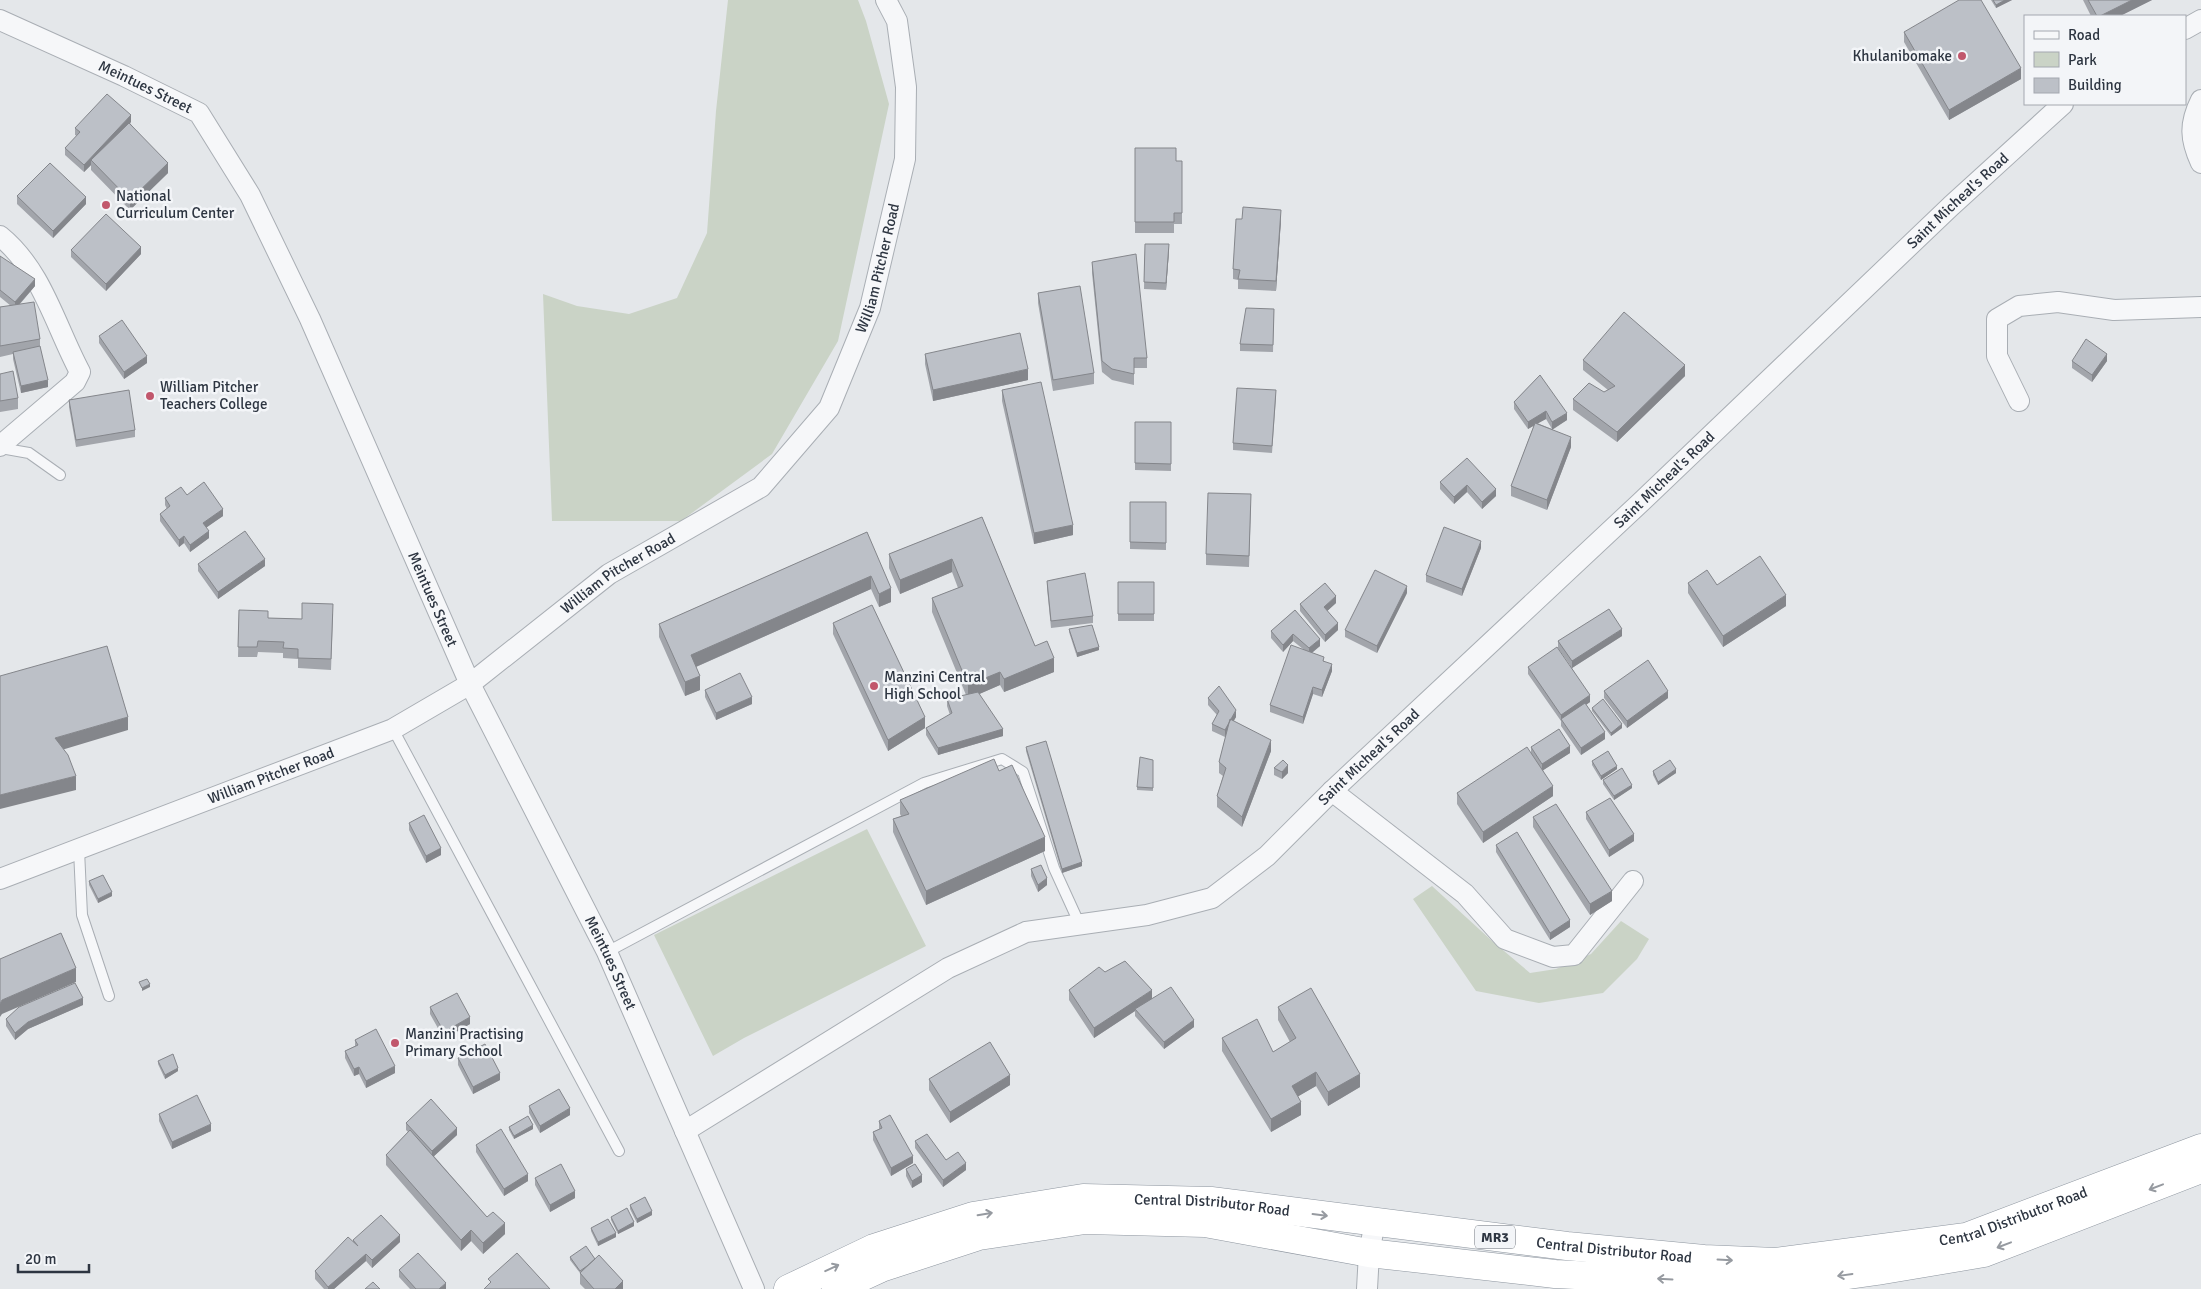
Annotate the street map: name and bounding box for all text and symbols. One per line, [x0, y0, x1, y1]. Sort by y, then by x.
legend [2024, 15, 2186, 105]
text: Road [2068, 26, 2100, 44]
place label: Khulanibomake [1852, 47, 1952, 65]
marker: Khulanibomake [1956, 50, 1968, 62]
text: Park [2068, 51, 2097, 69]
street label: Meintues Street [96, 57, 195, 117]
text: Building [2068, 76, 2122, 94]
street label: Saint Micheal's Road [1903, 149, 2012, 252]
place label: National Curriculum Center [116, 187, 235, 222]
marker: National Curriculum Center [100, 199, 112, 211]
street label: William Pitcher Road [852, 201, 903, 336]
place label: William Pitcher Teachers College [160, 378, 268, 413]
marker: William Pitcher Teachers College [144, 390, 156, 402]
street label: Saint Micheal's Road [1610, 428, 1718, 532]
street label: William Pitcher Road [557, 529, 678, 618]
street label: Meintues Street [404, 549, 462, 649]
place label: Manzini Central High School [884, 668, 986, 703]
marker: Manzini Central High School [868, 680, 880, 692]
street label: Saint Micheal's Road [1314, 705, 1423, 809]
street label: William Pitcher Road [205, 743, 337, 808]
street label: Meintues Street [581, 913, 640, 1013]
place label: Manzini Practising Primary School [405, 1025, 524, 1060]
marker: Manzini Practising Primary School [389, 1037, 401, 1049]
street label: Central Distributor Road [1938, 1183, 2090, 1249]
one-way arrow [2148, 1183, 2164, 1192]
street label: Central Distributor Road [1134, 1190, 1291, 1220]
one-way arrow [976, 1208, 992, 1218]
one-way arrow [1312, 1210, 1328, 1220]
road number: MR3 [1475, 1226, 1515, 1248]
street label: Central Distributor Road [1535, 1233, 1693, 1267]
one-way arrow [1997, 1241, 2012, 1250]
scale bar [18, 1242, 89, 1274]
text: 20 m [25, 1250, 56, 1268]
one-way arrow [1716, 1255, 1733, 1265]
one-way arrow [824, 1263, 839, 1272]
one-way arrow [1837, 1271, 1853, 1281]
one-way arrow [1658, 1275, 1674, 1284]

